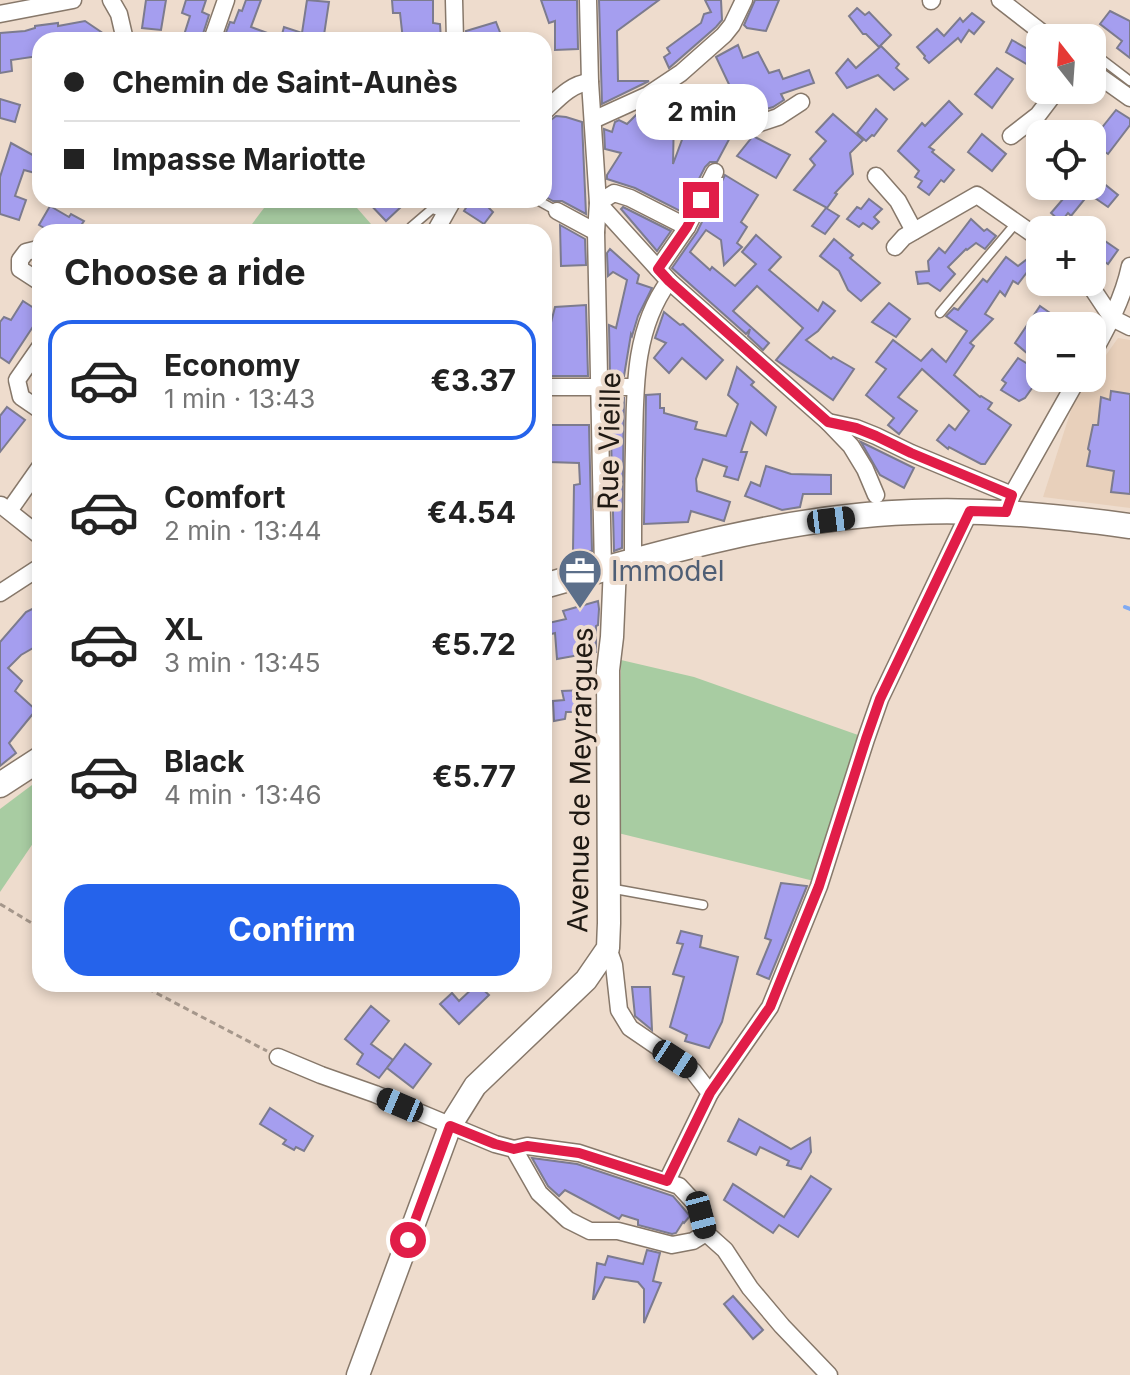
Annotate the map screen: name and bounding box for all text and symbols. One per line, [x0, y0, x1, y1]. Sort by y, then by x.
north arrow [1026, 24, 1106, 104]
map controls [1026, 24, 1106, 392]
text: Chemin de Saint-Aunès [112, 64, 458, 100]
callout: 2 min [635, 84, 767, 140]
text: 2 min [667, 96, 737, 127]
button: locate [1026, 120, 1106, 200]
text: Impasse Mariotte [112, 141, 366, 177]
route end [683, 182, 719, 218]
button: + [1026, 216, 1106, 296]
text: Choose a ride [64, 250, 306, 294]
button: − [1026, 312, 1106, 392]
icon: car [68, 344, 140, 416]
text: Economy [164, 347, 300, 383]
text: €3.37 [431, 362, 516, 398]
street label: Rue Vieille [591, 372, 627, 510]
text: 1 min · 13:43 [164, 383, 315, 414]
icon: car [68, 476, 140, 548]
text: Comfort [164, 479, 285, 515]
text: €4.54 [427, 494, 516, 530]
car [806, 505, 856, 535]
text: 2 min · 13:44 [164, 515, 321, 546]
office icon: Immodel [556, 547, 604, 610]
place label: Immodel [611, 554, 725, 588]
icon: car [68, 608, 140, 680]
text: XL [164, 611, 203, 647]
text: €5.72 [431, 626, 516, 662]
street label: Avenue de Meyrargues [560, 627, 600, 933]
text: 3 min · 13:45 [164, 647, 321, 678]
icon: car [68, 740, 140, 812]
text: Black [164, 743, 244, 779]
text: €5.77 [432, 758, 516, 794]
text: 4 min · 13:46 [164, 779, 322, 810]
button: Confirm [64, 884, 520, 976]
car [648, 1036, 702, 1082]
car [373, 1085, 427, 1125]
car [683, 1189, 719, 1241]
route start [390, 1222, 426, 1258]

